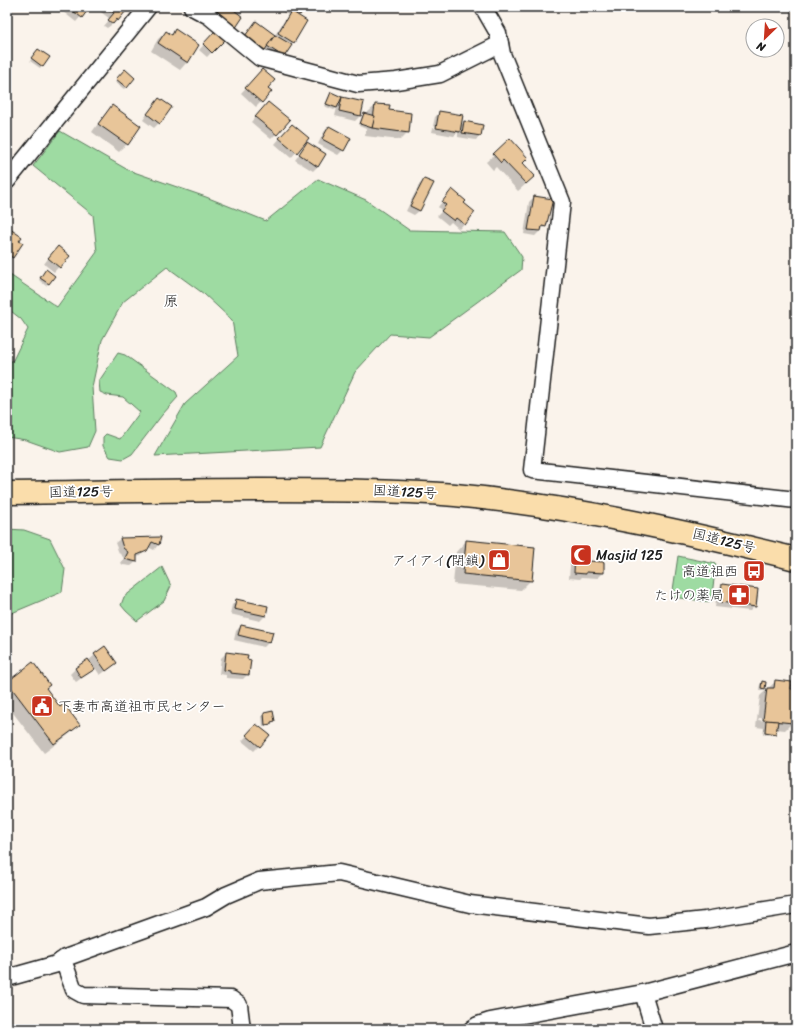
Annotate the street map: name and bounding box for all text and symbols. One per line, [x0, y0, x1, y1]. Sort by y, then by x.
north arrow [745, 18, 785, 58]
text: N [753, 36, 769, 57]
district label: 原 [163, 288, 179, 314]
street label: 国道125号 [372, 478, 438, 506]
street label: 国道125号 [48, 479, 114, 505]
street label: 国道125号 [690, 521, 758, 561]
mosque icon: Masjid 125 [568, 542, 594, 568]
place label: Masjid 125 [596, 543, 663, 568]
shop icon: アイアイ(閉鎖) [486, 547, 512, 573]
place label: アイアイ(閉鎖) [392, 548, 485, 573]
bus stop icon: 高道祖西 [741, 558, 767, 584]
place label: 高道祖西 [682, 559, 738, 584]
pharmacy icon: たけの薬局 [726, 582, 752, 608]
place label: たけの薬局 [654, 583, 724, 608]
public building icon: 下妻市高道祖市民センター [29, 693, 55, 719]
place label: 下妻市高道祖市民センター [58, 694, 225, 719]

